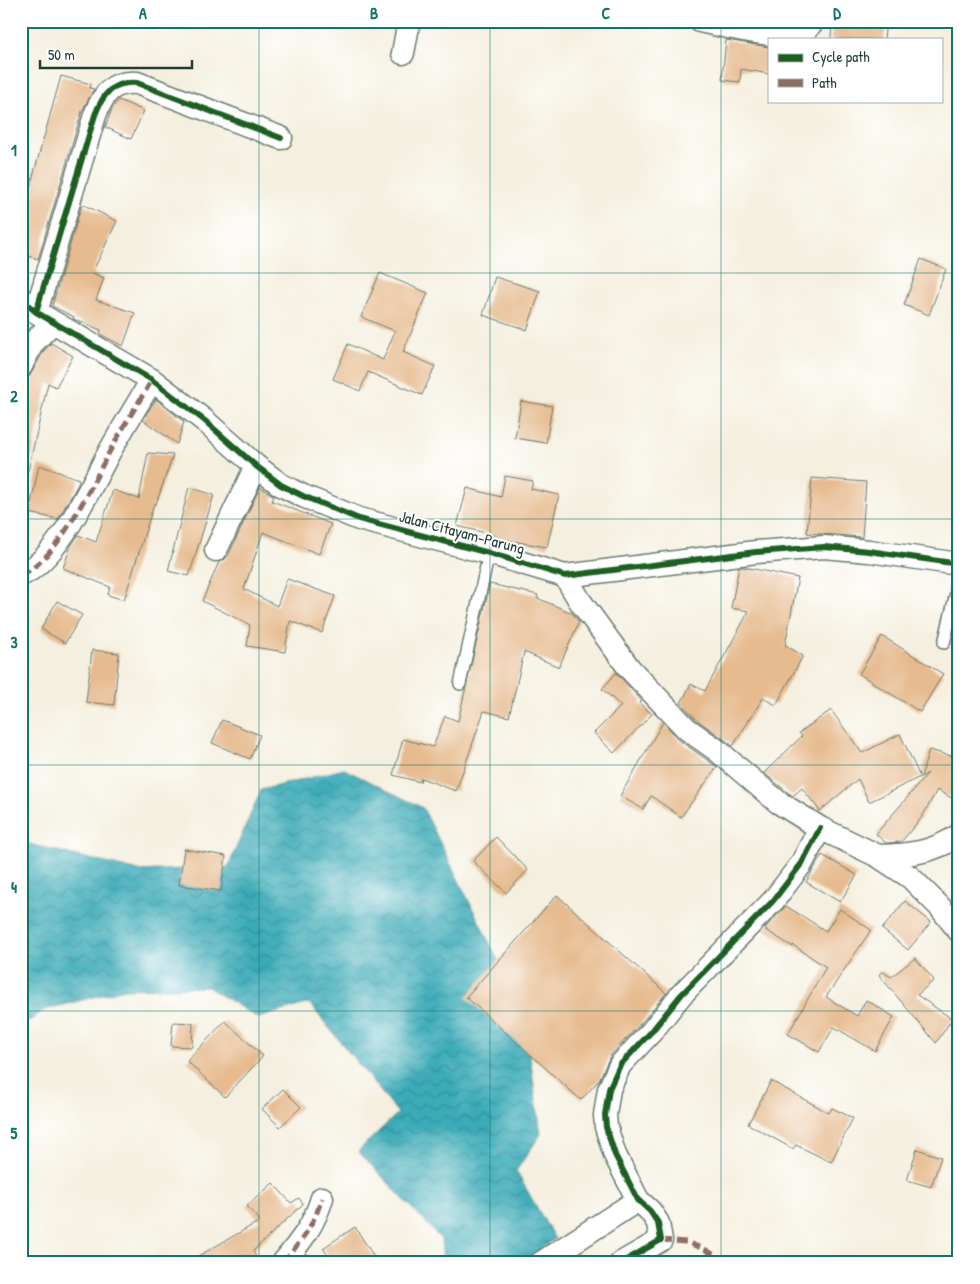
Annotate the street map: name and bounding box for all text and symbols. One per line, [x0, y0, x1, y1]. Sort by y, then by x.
text: A [139, 2, 147, 24]
text: B [370, 2, 378, 24]
text: C [602, 2, 611, 24]
text: D [833, 2, 841, 24]
scale bar [40, 38, 192, 70]
legend [768, 38, 942, 102]
text: 50 m [48, 44, 75, 65]
text: Cycle path [812, 46, 870, 67]
text: Path [812, 72, 837, 93]
text: 1 [11, 139, 17, 161]
text: 2 [10, 385, 18, 407]
street label: Jalan Citayam-Parung [397, 505, 527, 559]
text: 3 [10, 631, 18, 653]
text: 4 [11, 876, 17, 898]
text: 5 [11, 1122, 18, 1144]

